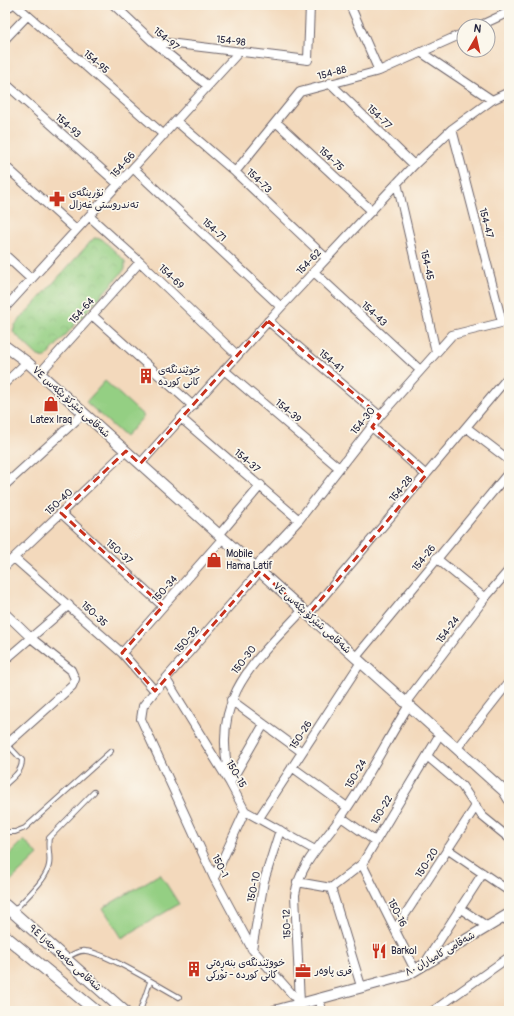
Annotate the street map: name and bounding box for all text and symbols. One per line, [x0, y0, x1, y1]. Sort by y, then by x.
north arrow [456, 18, 496, 58]
text: N [473, 22, 483, 36]
street label: 154-97 [151, 25, 182, 54]
street label: 154-98 [216, 33, 246, 49]
street label: 154-95 [81, 48, 111, 76]
street label: 154-88 [316, 63, 348, 83]
street label: 154-77 [364, 102, 394, 132]
street label: 154-93 [53, 111, 84, 141]
street label: 154-75 [316, 144, 346, 174]
street label: 154-66 [108, 149, 138, 181]
street label: 154-73 [244, 166, 274, 196]
place label: نۆرینگەی تەندروستی غەزال [69, 187, 139, 212]
pharmacy icon: نۆرینگەی تەندروستی غەزال [48, 190, 66, 208]
street label: 154-47 [476, 207, 496, 240]
street label: 154-71 [199, 216, 229, 244]
street label: 154-62 [294, 246, 324, 277]
street label: 154-45 [418, 249, 436, 281]
street label: 154-69 [156, 262, 186, 292]
street label: 154-64 [67, 295, 97, 327]
street label: 154-43 [359, 299, 390, 329]
street label: 154-41 [316, 347, 346, 375]
street label: شەقامی شێرکۆ بێکەس ٧٤ [29, 364, 113, 441]
place label: خوێندنگەی کانی کوردە [158, 364, 201, 389]
building icon: خوێندنگەی کانی کوردە [137, 367, 155, 385]
shop icon: Latex Iraq [42, 395, 60, 413]
street label: 154-39 [273, 397, 303, 425]
street label: 154-30 [348, 405, 378, 437]
place label: Latex Iraq [30, 414, 72, 426]
street label: 154-37 [232, 447, 263, 476]
street label: 154-28 [387, 474, 415, 504]
street label: 150-40 [43, 486, 75, 518]
street label: 150-37 [103, 537, 135, 567]
street label: 154-26 [410, 542, 438, 574]
place label: Mobile Hama Latif [226, 548, 273, 572]
shop icon: Mobile Hama Latif [205, 551, 223, 569]
street label: 150-34 [150, 573, 180, 605]
street label: شەقامی شێرکۆ بێکەس ٧٤ [270, 580, 354, 657]
street label: 150-35 [78, 599, 110, 629]
street label: 154-24 [434, 614, 462, 646]
street label: 150-32 [172, 624, 202, 656]
street label: 150-30 [229, 643, 259, 677]
street label: 150-26 [287, 718, 315, 752]
street label: 150-24 [343, 757, 369, 791]
street label: 150-15 [223, 758, 249, 790]
street label: 150-22 [369, 793, 395, 827]
street label: 150-20 [413, 846, 441, 880]
street label: 150-1 [209, 852, 231, 880]
street label: 150-10 [245, 870, 263, 903]
street label: 150-16 [385, 897, 409, 929]
street label: 150-12 [280, 908, 294, 939]
street label: شەقامی حەمە جەزا ٩٤ [26, 922, 104, 995]
street label: شەقامی کامیاران ٨٠ [403, 929, 478, 980]
restaurant icon: Barkol [370, 942, 388, 960]
place label: Barkol [391, 945, 417, 957]
place label: خووێندنگەی بنەڕەتی کانی کوردە - تورکی [206, 957, 285, 982]
building icon: خووێندنگەی بنەڕەتی کانی کوردە - تورکی [185, 960, 203, 978]
office icon: فری پاوەر [294, 962, 312, 980]
place label: فری پاوەر [314, 965, 352, 977]

